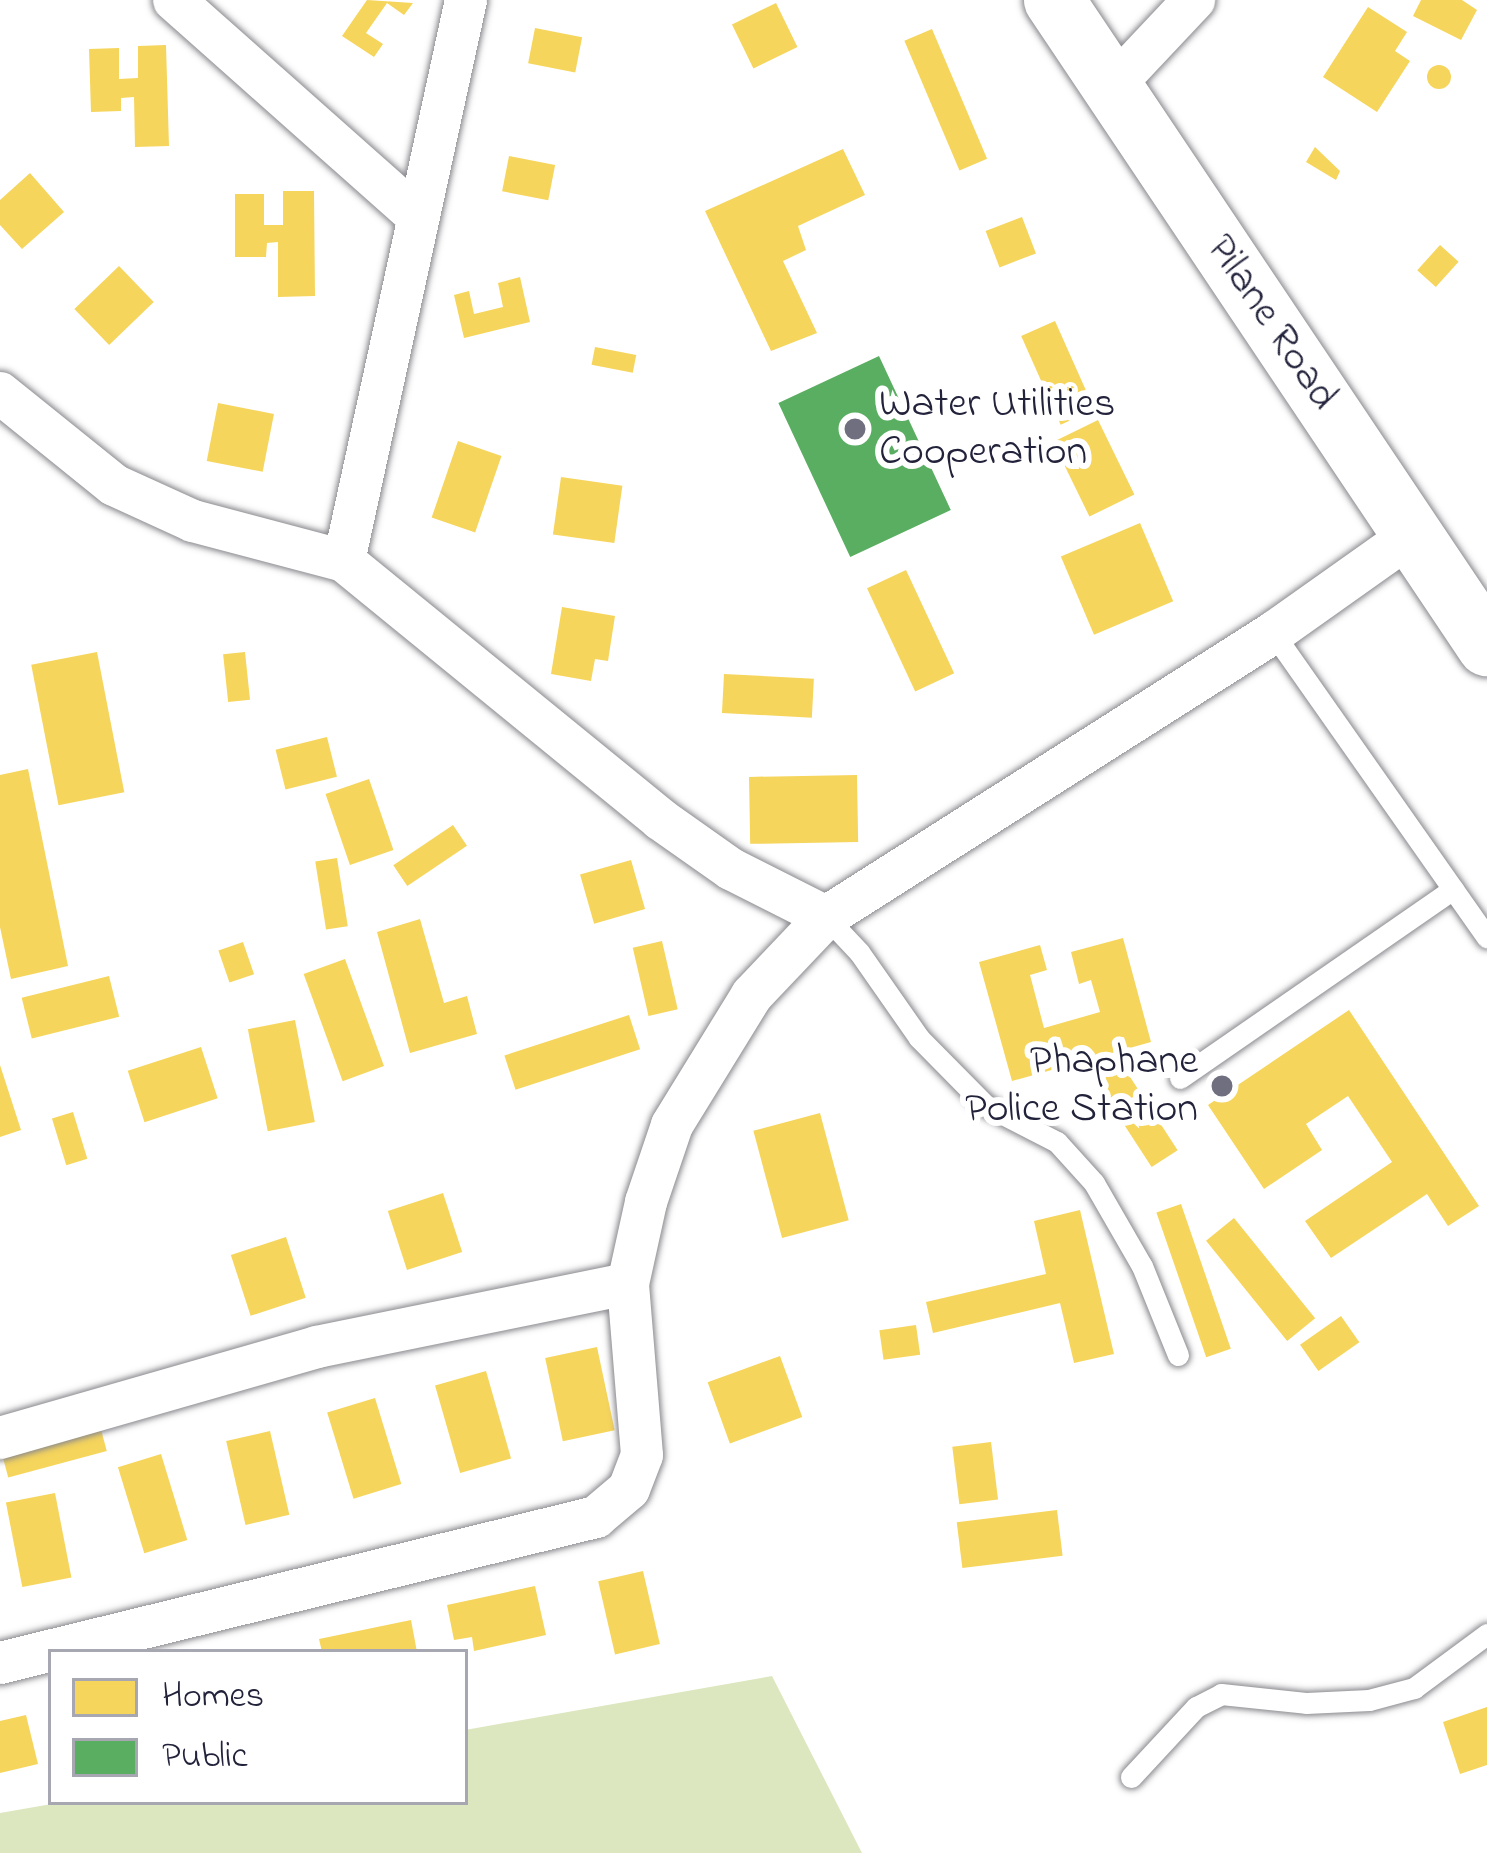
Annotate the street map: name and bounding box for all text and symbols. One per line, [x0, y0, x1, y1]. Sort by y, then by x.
street label: Pilane Road [1194, 226, 1348, 420]
place label: Water Utilities Cooperation [879, 380, 1115, 478]
marker: Water Utilities Cooperation [842, 416, 868, 442]
place label: Phaphane Police Station [965, 1037, 1198, 1136]
marker: Phaphane Police Station [1209, 1073, 1235, 1099]
legend [48, 1649, 468, 1805]
text: Homes [162, 1671, 264, 1724]
text: Public [162, 1731, 248, 1784]

